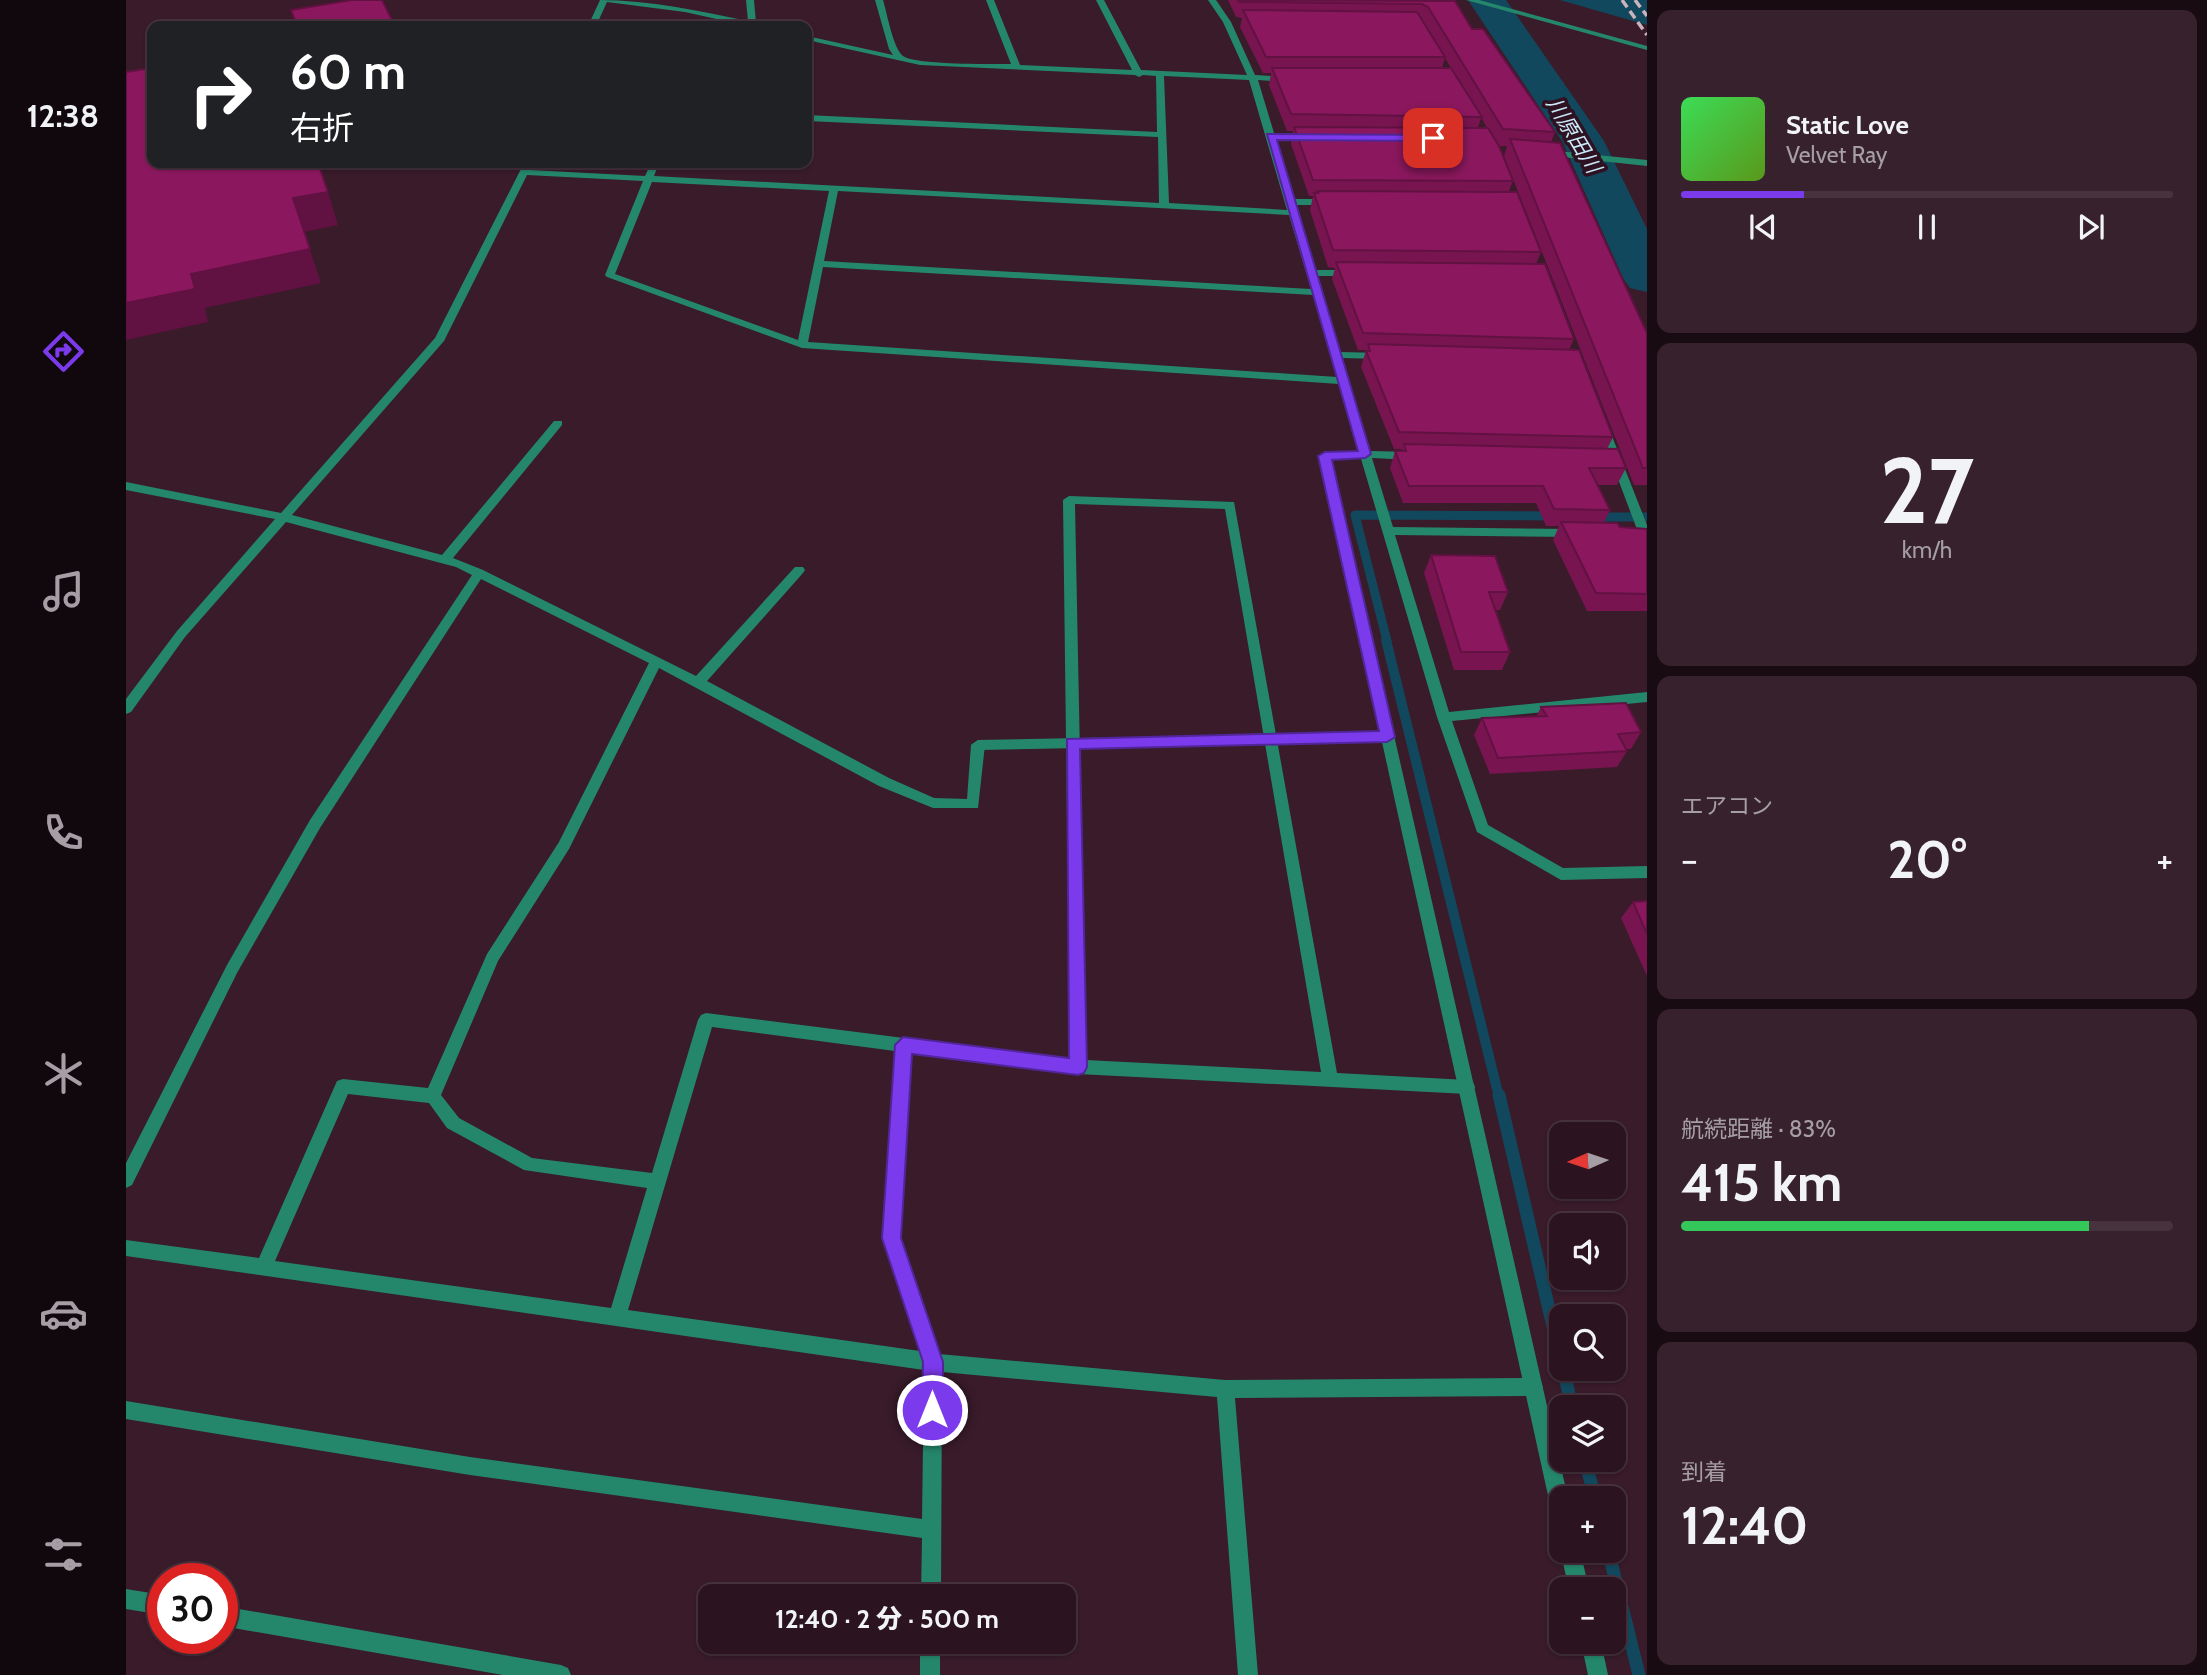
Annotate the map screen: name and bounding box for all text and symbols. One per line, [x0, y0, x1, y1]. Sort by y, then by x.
text: 60 m [290, 42, 406, 101]
icon: right [175, 49, 266, 140]
water label: 川原田川 [1542, 93, 1607, 179]
text: 12:38 [27, 96, 99, 135]
text: 右折 [290, 108, 354, 147]
pin [1403, 108, 1463, 168]
text: Static Love [1786, 109, 1909, 141]
icon: arrive [1414, 119, 1452, 157]
text: Velvet Ray [1786, 141, 1887, 169]
icon: previous [1744, 208, 1782, 246]
icon: pause [1908, 208, 1946, 246]
icon: next [2072, 208, 2110, 246]
icon: directions [39, 327, 88, 376]
text: 27 [1880, 435, 1974, 546]
text: km/h [1902, 536, 1952, 564]
icon: music [39, 567, 88, 616]
text: エアコン [1681, 792, 1773, 820]
icon: phone [39, 808, 88, 857]
text: 20° [1887, 828, 1967, 891]
text: − [1681, 836, 1698, 883]
text: + [2156, 836, 2173, 883]
icon: climate [39, 1049, 88, 1098]
text: 航続距離 · 83% [1681, 1115, 1836, 1143]
north arrow [1549, 1122, 1626, 1199]
map controls [1549, 1122, 1626, 1654]
text: 415 km [1681, 1151, 1842, 1214]
button: sound [1549, 1213, 1626, 1290]
icon: car [39, 1289, 88, 1338]
button: search [1549, 1304, 1626, 1381]
position arrow [895, 1373, 969, 1447]
button: layers [1549, 1395, 1626, 1472]
text: 到着 [1681, 1458, 1727, 1486]
button: + [1549, 1486, 1626, 1563]
text: 12:40 [1681, 1494, 1808, 1557]
icon: filters [39, 1530, 88, 1579]
speed limit sign: 30 [147, 1563, 238, 1654]
button: − [1549, 1577, 1626, 1654]
text: 12:40 · 2 分 · 500 m [775, 1603, 999, 1635]

